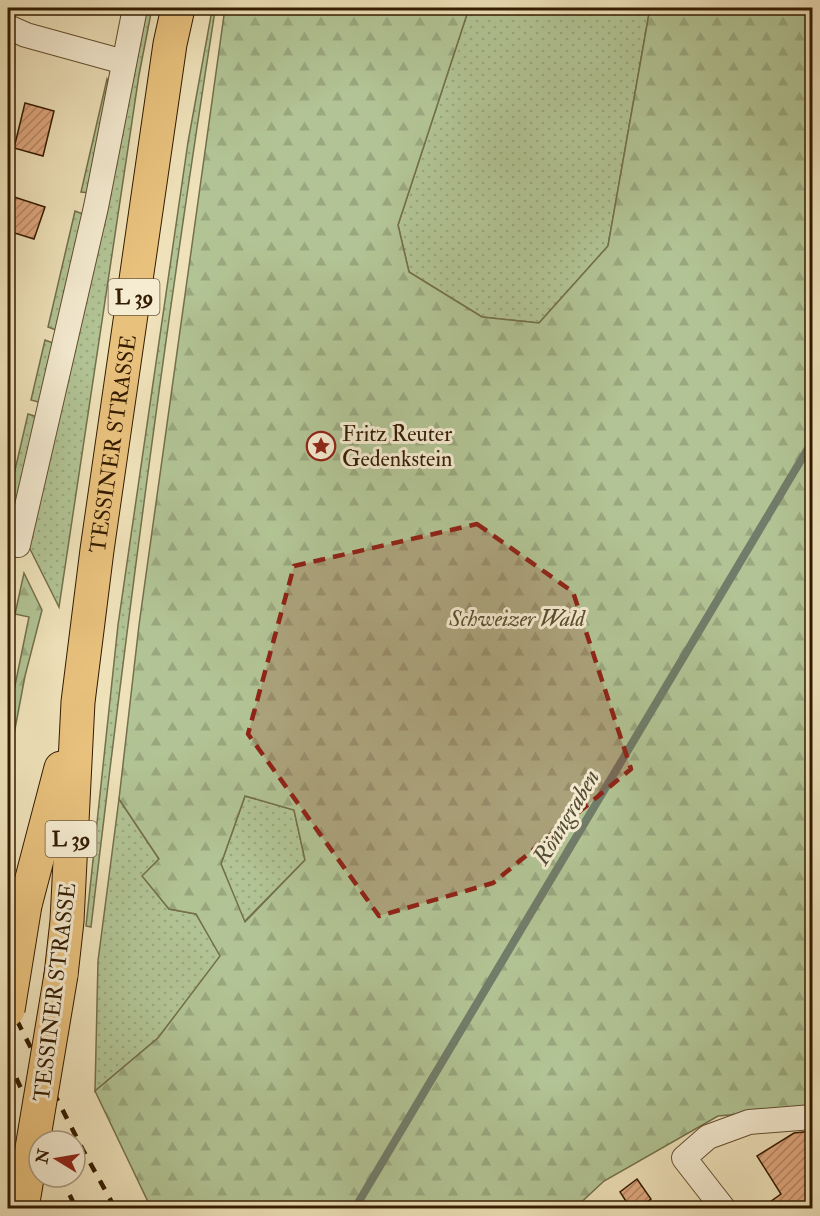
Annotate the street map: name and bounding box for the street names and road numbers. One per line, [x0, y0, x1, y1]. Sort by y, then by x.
road number: L 39 [108, 279, 160, 315]
street label: TESSINER STRASSE [84, 333, 143, 555]
road number: L 39 [46, 821, 97, 857]
street label: TESSINER STRASSE [28, 881, 82, 1103]

